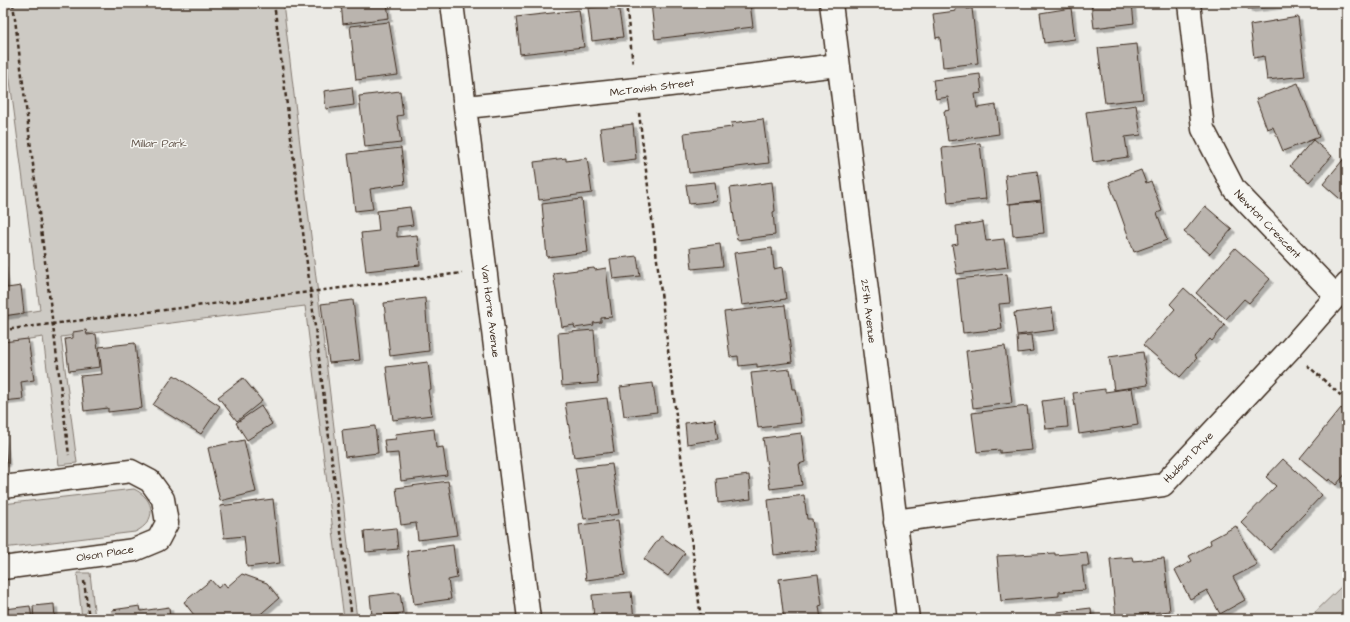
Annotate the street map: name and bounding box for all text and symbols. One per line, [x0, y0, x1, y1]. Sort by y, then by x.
street label: McTavish Street [609, 75, 696, 100]
park label: Millar Park [131, 136, 187, 151]
street label: Newton Crescent [1231, 187, 1305, 262]
street label: Van Horne Avenue [477, 264, 504, 358]
street label: 25th Avenue [857, 278, 880, 344]
street label: Hudson Drive [1160, 428, 1217, 486]
street label: Olson Place [75, 542, 135, 565]

